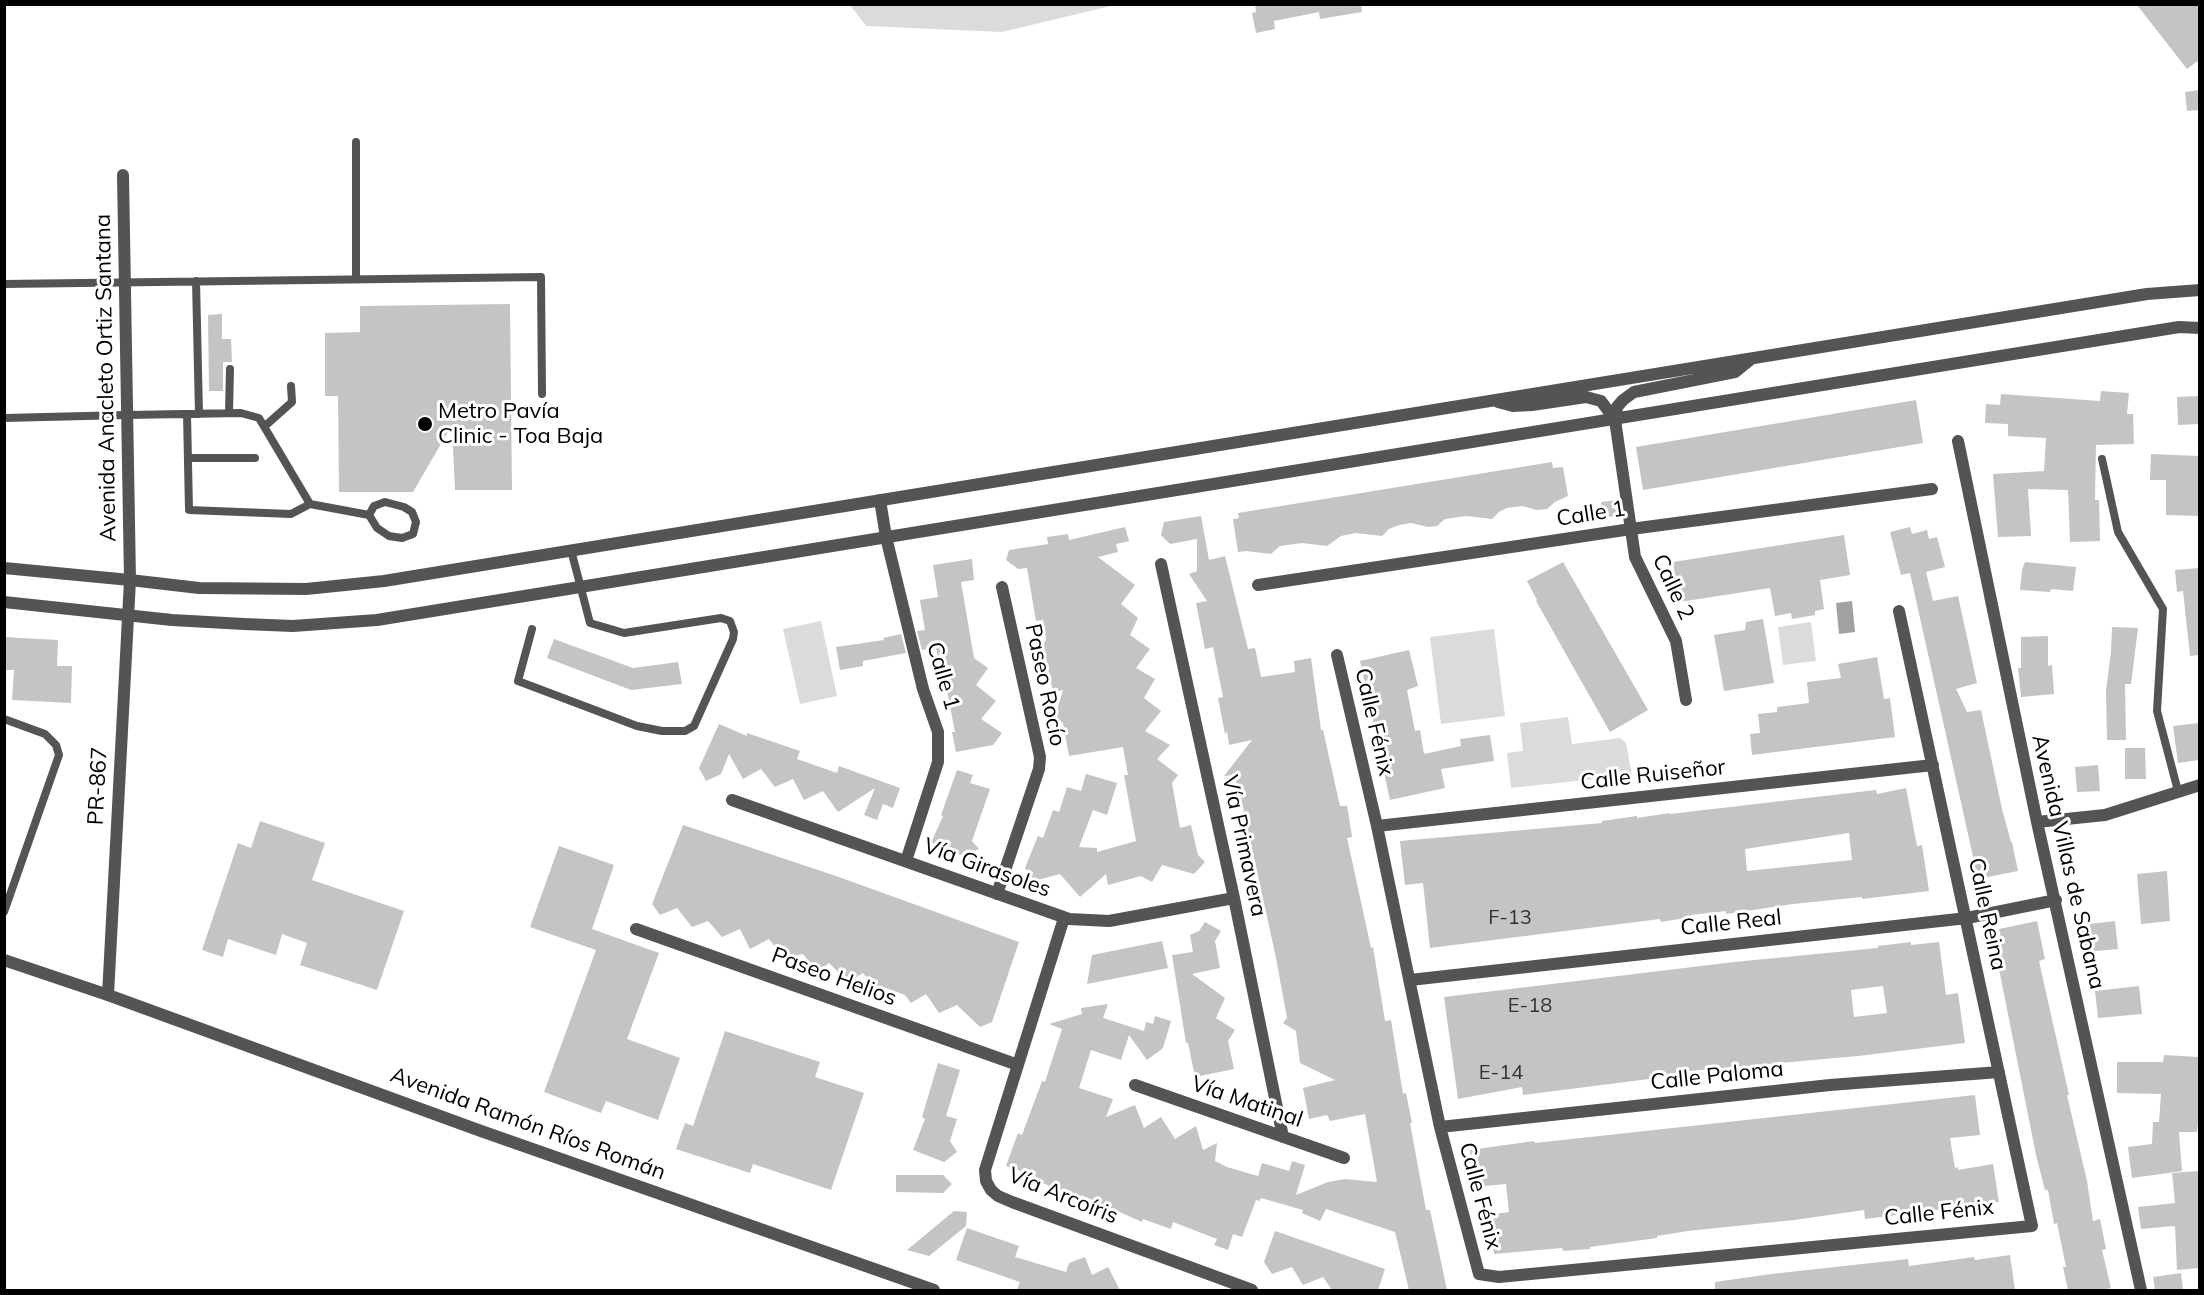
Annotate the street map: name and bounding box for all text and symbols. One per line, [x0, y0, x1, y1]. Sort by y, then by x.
street label: Avenida Anacleto Ortiz Santana [90, 214, 122, 542]
place label: Metro Pavía Clinic - Toa Baja [438, 398, 603, 450]
marker: Metro Pavía Clinic - Toa Baja [416, 415, 434, 433]
street label: Calle 1 [1555, 496, 1627, 532]
street label: Calle 2 [1646, 550, 1700, 624]
street label: Paseo Rocío [1019, 621, 1071, 749]
street label: Calle 1 [921, 639, 965, 713]
street label: Calle Fénix [1349, 665, 1399, 779]
street label: Avenida Villas de Sabana [2026, 732, 2110, 992]
street label: PR-867 [83, 746, 113, 826]
street label: Calle Ruiseñor [1579, 754, 1727, 796]
street label: Vía Primavera [1216, 773, 1272, 919]
street label: Vía Girasoles [920, 833, 1054, 903]
street label: Calle Reina [1962, 855, 2012, 973]
street label: Calle Real [1679, 905, 1783, 941]
house number: F-13 [1488, 906, 1532, 930]
street label: Paseo Helios [768, 942, 900, 1012]
house number: E-18 [1508, 994, 1552, 1018]
street label: Calle Paloma [1649, 1056, 1785, 1096]
house number: E-14 [1479, 1061, 1523, 1085]
street label: Avenida Ramón Ríos Román [387, 1062, 669, 1186]
street label: Vía Matinal [1188, 1071, 1306, 1133]
street label: Calle Fénix [1453, 1140, 1507, 1252]
street label: Vía Arcoíris [1004, 1162, 1122, 1230]
street label: Calle Fénix [1883, 1194, 1995, 1232]

